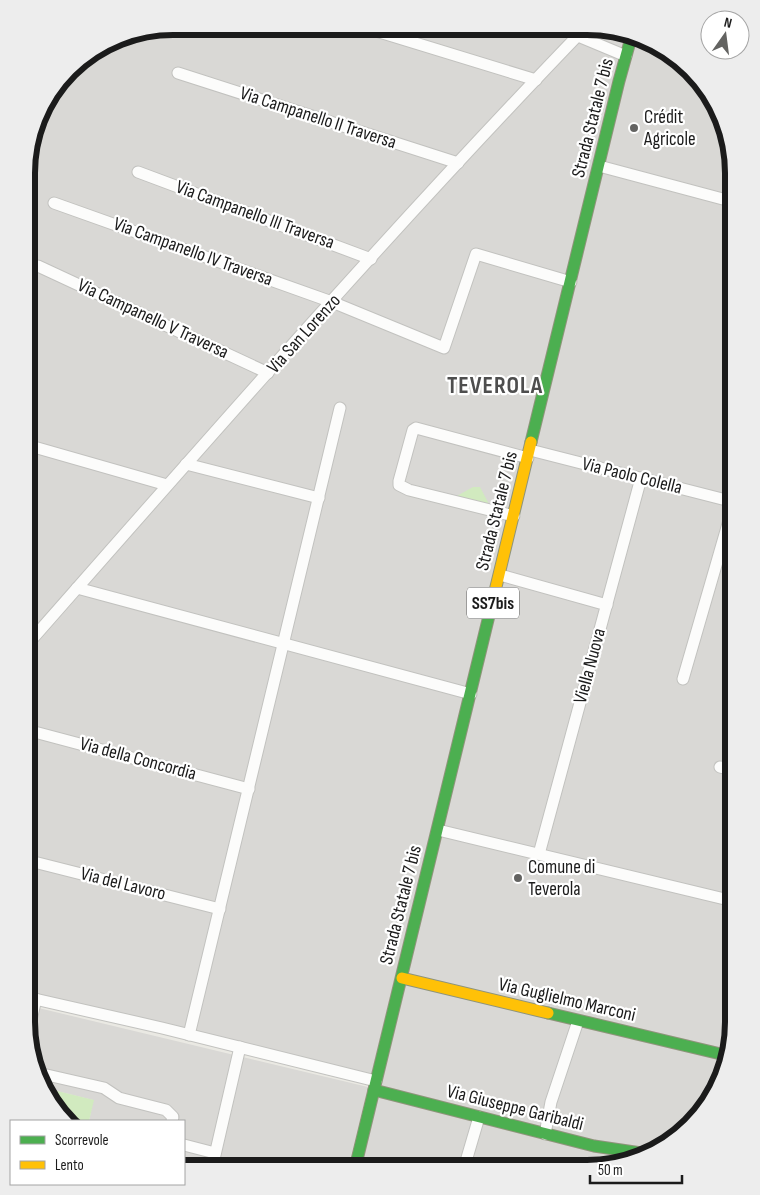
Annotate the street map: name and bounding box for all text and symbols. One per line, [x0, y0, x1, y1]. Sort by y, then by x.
north arrow [700, 10, 750, 60]
text: N [722, 14, 734, 32]
street label: Strada Statale 7 bis [567, 56, 619, 180]
street label: Via Campanello II Traversa [237, 82, 399, 154]
place label: Crédit Agricole [643, 106, 696, 151]
marker: Crédit Agricole [628, 122, 640, 134]
street label: Via Campanello III Traversa [173, 176, 337, 254]
street label: Via Campanello IV Traversa [110, 212, 276, 292]
street label: Via Campanello V Traversa [74, 274, 232, 364]
street label: Via San Lorenzo [262, 289, 346, 379]
district label: TEVEROLA [447, 371, 543, 400]
street label: Strada Statale 7 bis [471, 449, 523, 573]
street label: Via Paolo Colella [580, 452, 684, 500]
road number: SS7bis [467, 588, 519, 618]
street label: Viella Nuova [569, 626, 611, 706]
street label: Via della Concordia [77, 732, 199, 786]
street label: Strada Statale 7 bis [375, 843, 427, 967]
place label: Comune di Teverola [528, 856, 595, 901]
street label: Via del Lavoro [78, 862, 168, 906]
marker: Comune di Teverola [512, 872, 524, 884]
street label: Via Guglielmo Marconi [496, 973, 638, 1027]
street label: Via Giuseppe Garibaldi [444, 1080, 586, 1136]
legend [10, 1120, 185, 1185]
text: Scorrevole [55, 1131, 109, 1150]
scale bar [590, 1152, 682, 1184]
text: Lento [55, 1156, 84, 1175]
text: 50 m [598, 1161, 623, 1180]

